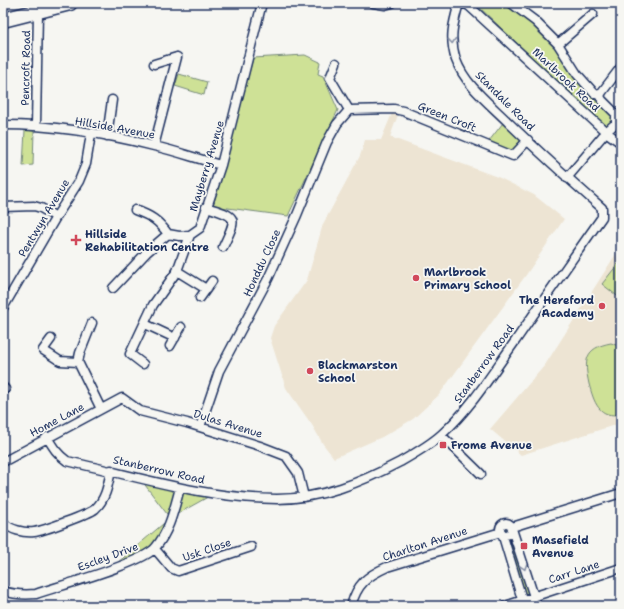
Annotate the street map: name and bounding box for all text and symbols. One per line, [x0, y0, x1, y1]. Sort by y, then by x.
street label: Pencroft Road [18, 30, 34, 106]
one-way arrow [448, 38, 457, 44]
street label: Marlbrook Road [529, 45, 603, 115]
street label: Standale Road [472, 68, 538, 134]
street label: Green Croft [415, 98, 479, 136]
street label: Hillside Avenue [74, 114, 156, 142]
street label: Mayberry Avenue [186, 119, 228, 213]
street label: Pentwyn Avenue [15, 176, 73, 260]
place label: Hillside Rehabilitation Centre [85, 227, 209, 255]
street label: Honddu Close [240, 227, 284, 299]
marker: Hillside Rehabilitation Centre [70, 234, 82, 246]
place label: Marlbrook Primary School [424, 265, 511, 293]
marker: Marlbrook Primary School [411, 273, 421, 283]
place label: The Hereford Academy [519, 293, 594, 321]
marker: The Hereford Academy [597, 301, 607, 311]
street label: Stanberrow Road [450, 322, 518, 406]
place label: Blackmarston School [318, 358, 398, 386]
marker: Blackmarston School [305, 366, 315, 376]
street label: Home Lane [27, 399, 87, 441]
street label: Dulas Avenue [191, 406, 265, 442]
place label: Frome Avenue [451, 438, 533, 453]
marker: Frome Avenue [438, 440, 448, 450]
street label: Stanberrow Road [112, 452, 206, 488]
street label: Charlton Avenue [381, 523, 469, 565]
place label: Masefield Avenue [532, 533, 589, 561]
street label: Usk Close [181, 535, 233, 565]
street label: Escley Drive [76, 539, 140, 575]
marker: Masefield Avenue [519, 541, 529, 551]
street label: Carr Lane [547, 557, 601, 587]
one-way arrow [519, 563, 528, 570]

